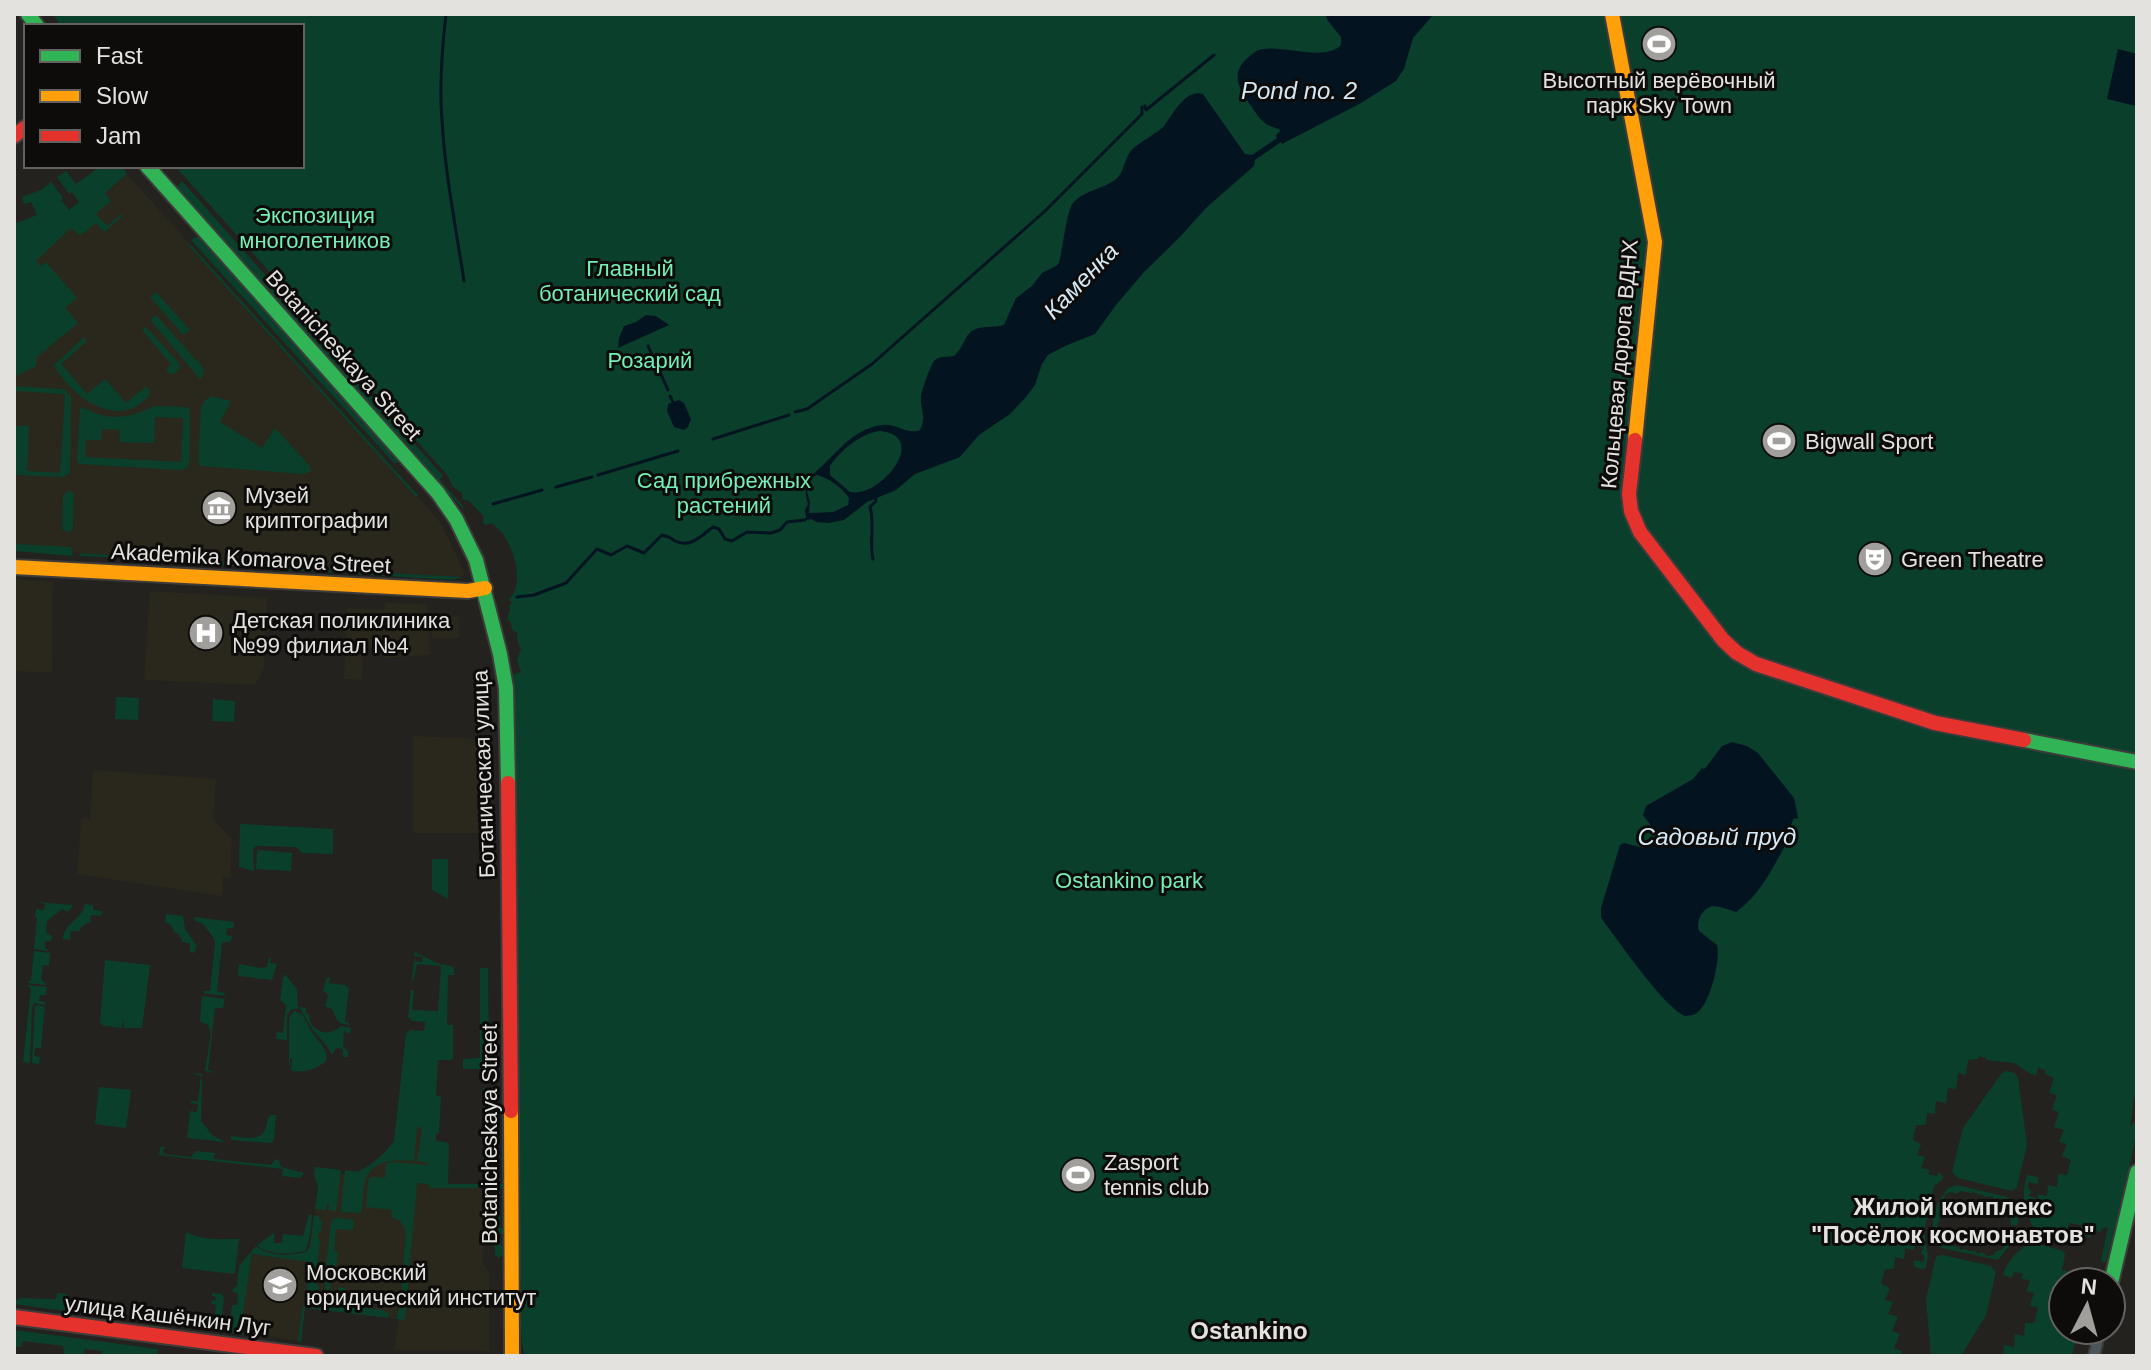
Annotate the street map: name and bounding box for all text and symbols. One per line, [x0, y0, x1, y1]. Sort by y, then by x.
legend [24, 24, 304, 168]
sports icon: Высотный верёвочный парк Sky Town [1640, 25, 1678, 63]
text: Fast [96, 42, 143, 69]
place label: Высотный верёвочный парк Sky Town [1543, 68, 1775, 118]
water label: Pond no. 2 [1241, 77, 1357, 104]
text: Slow [96, 82, 149, 109]
text: Jam [96, 122, 141, 149]
park label: Экспозиция многолетников [239, 203, 391, 253]
water label: Каменка [1038, 237, 1123, 324]
street label: Кольцевая дорога ВДНХ [1596, 238, 1643, 490]
park label: Главный ботанический сад [539, 256, 721, 306]
street label: Botanicheskaya Street [261, 265, 427, 445]
park label: Розарий [608, 348, 692, 373]
sports icon: Bigwall Sport [1760, 422, 1798, 460]
place label: Bigwall Sport [1805, 429, 1933, 454]
park label: Сад прибрежных растений [637, 468, 811, 518]
place label: Музей криптографии [245, 483, 388, 533]
museum icon: Музей криптографии [200, 489, 238, 527]
street label: Akademika Komarova Street [110, 539, 391, 578]
theatre icon: Green Theatre [1856, 540, 1894, 578]
place label: Green Theatre [1901, 547, 2044, 572]
place label: Детская поликлиника №99 филиал №4 [232, 608, 451, 658]
hospital icon: Детская поликлиника №99 филиал №4 [187, 614, 225, 652]
street label: Ботаническая улица [467, 669, 500, 878]
water label: Садовый пруд [1638, 823, 1796, 850]
park label: Ostankino park [1055, 868, 1204, 893]
street label: Botanicheskaya Street [477, 1024, 502, 1244]
place label: Zasport tennis club [1104, 1150, 1209, 1200]
sports icon: Zasport tennis club [1059, 1156, 1097, 1194]
district label: Жилой комплекс "Посёлок космонавтов" [1811, 1193, 2095, 1248]
place label: Московский юридический институт [306, 1260, 536, 1310]
school or university icon: Московский юридический институт [261, 1266, 299, 1304]
north arrow [2047, 1266, 2127, 1346]
text: N [2080, 1273, 2098, 1300]
street label: улица Кашёнкин Луг [63, 1290, 272, 1341]
district label: Ostankino [1190, 1317, 1308, 1344]

